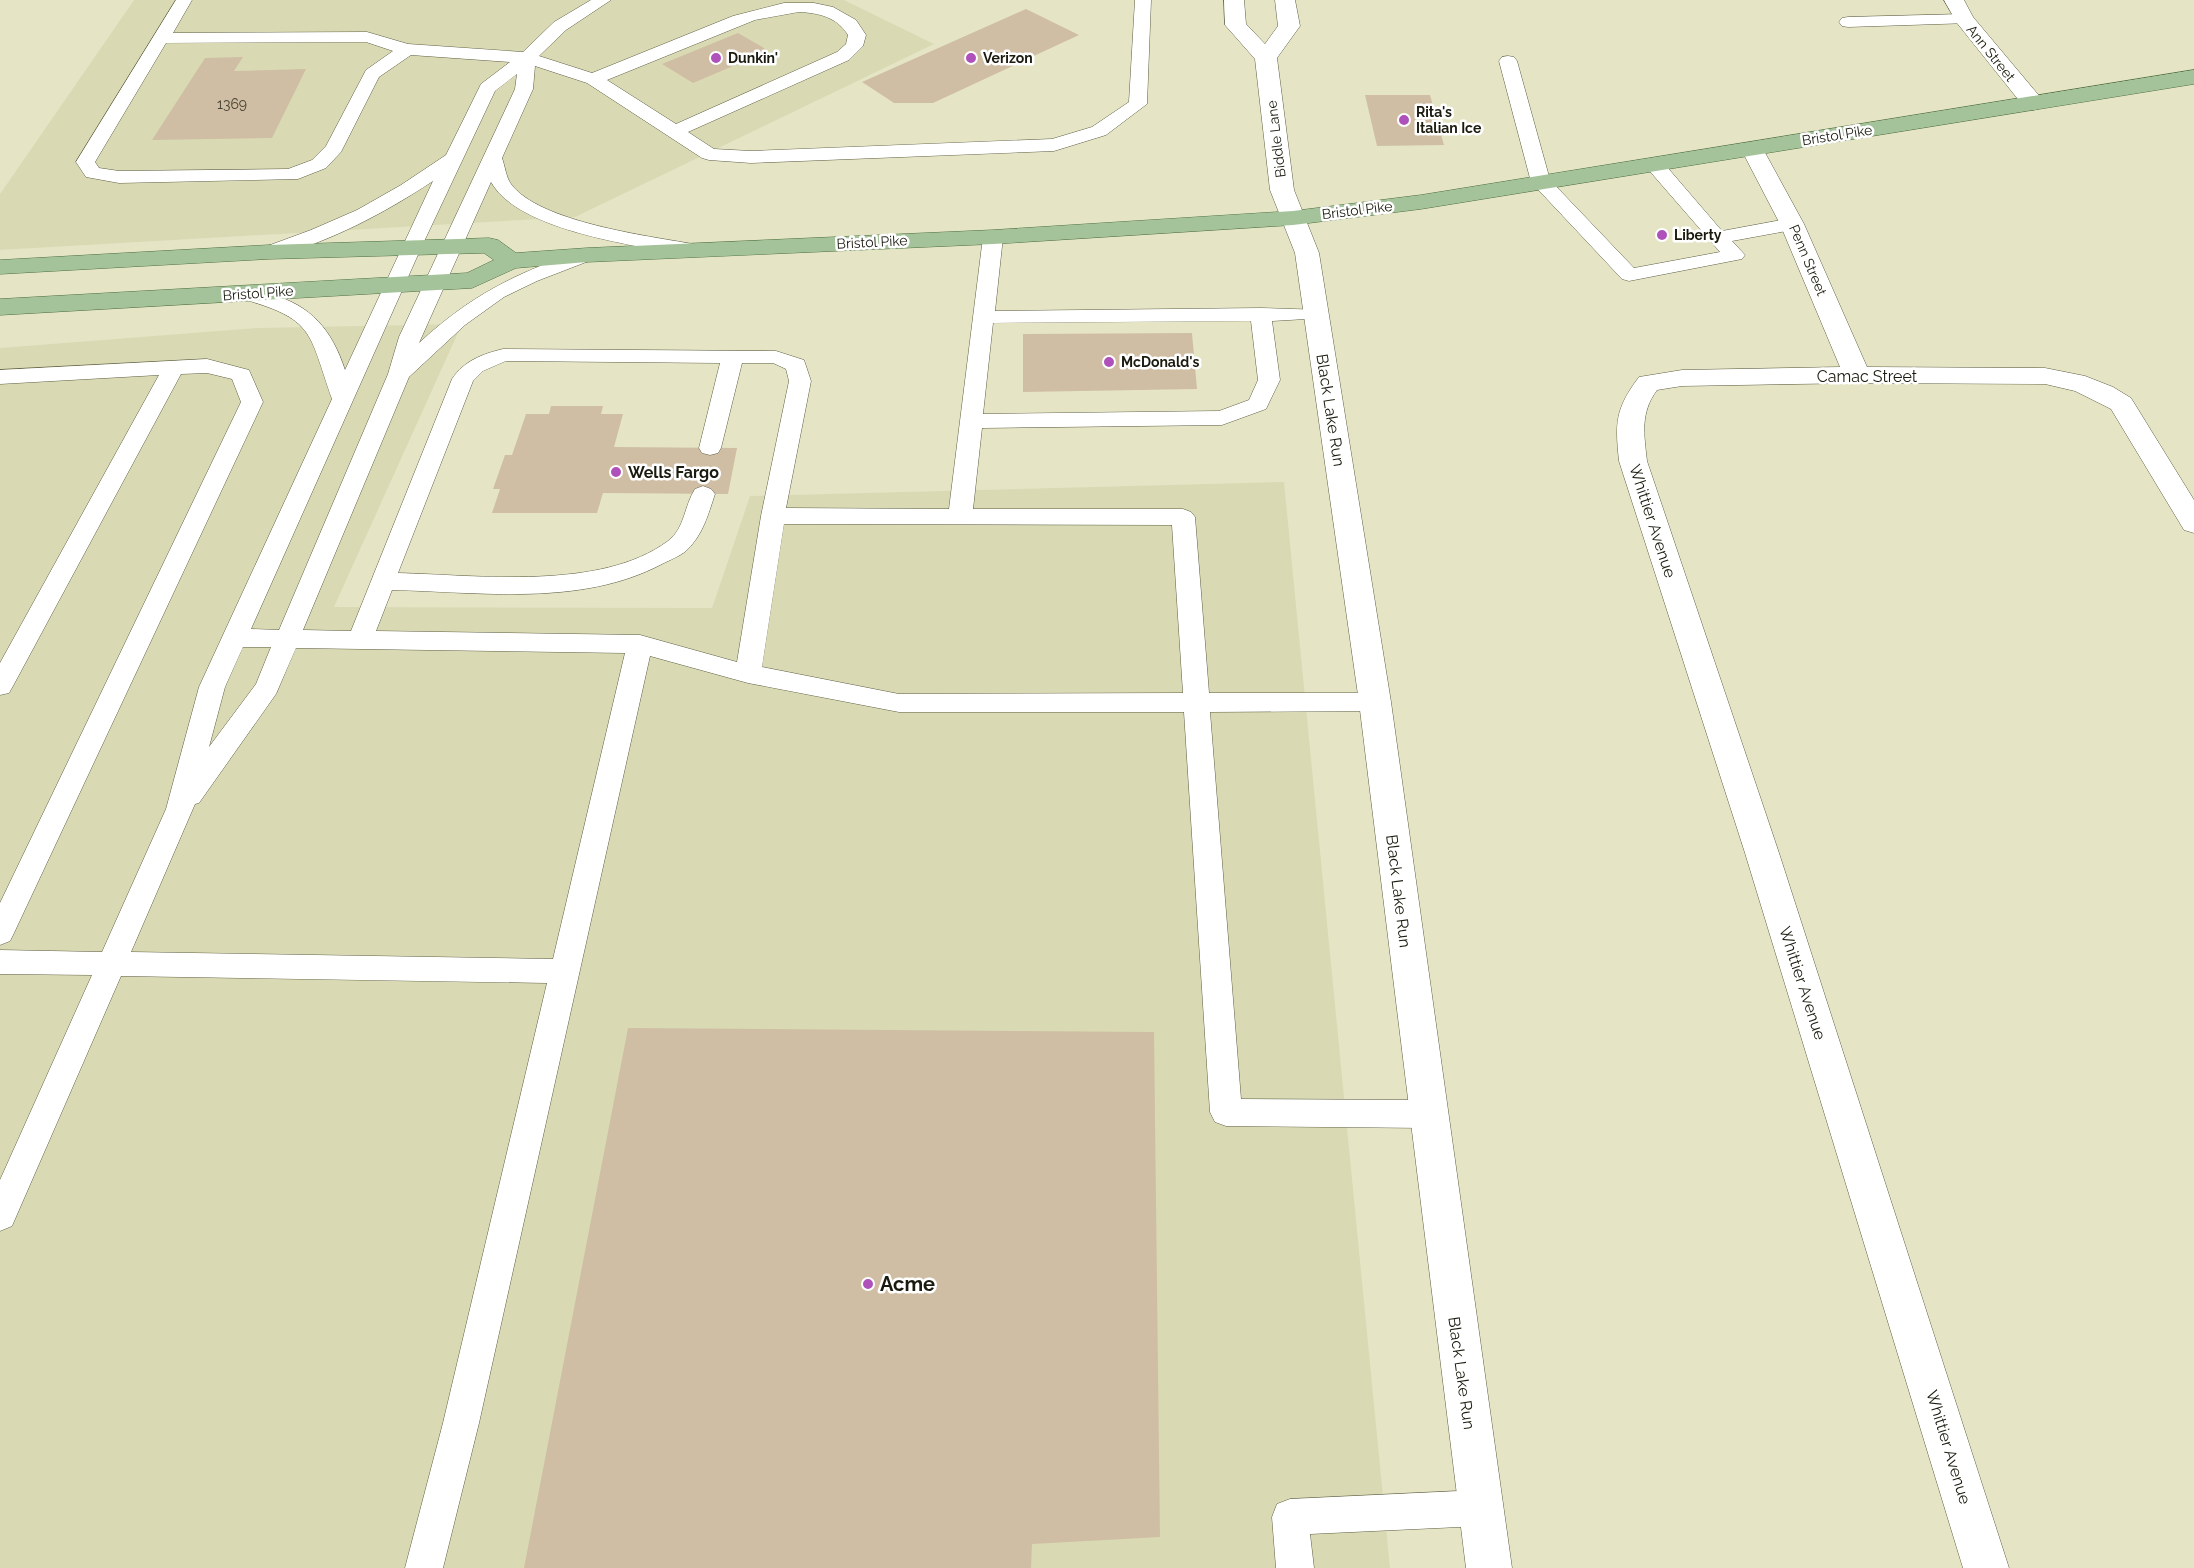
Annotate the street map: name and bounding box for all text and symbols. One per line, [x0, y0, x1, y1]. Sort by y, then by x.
street label: Ann Street [1963, 21, 2019, 85]
place label: Dunkin' [728, 50, 778, 66]
place label: Verizon [983, 50, 1033, 66]
marker: Dunkin' [709, 51, 723, 65]
marker: Verizon [964, 51, 978, 65]
house number: 1369 [217, 96, 247, 112]
street label: Biddle Lane [1263, 100, 1289, 178]
place label: Rita's Italian Ice [1416, 104, 1482, 136]
marker: Rita's Italian Ice [1397, 113, 1411, 127]
street label: Bristol Pike [1801, 122, 1873, 148]
street label: Bristol Pike [1321, 198, 1393, 222]
street label: Penn Street [1786, 222, 1830, 298]
place label: Liberty [1674, 227, 1722, 243]
marker: Liberty [1655, 228, 1669, 242]
street label: Bristol Pike [836, 232, 908, 252]
street label: Bristol Pike [222, 283, 294, 303]
street label: Black Lake Run [1312, 352, 1349, 468]
place label: McDonald's [1121, 354, 1200, 370]
marker: McDonald's [1102, 355, 1116, 369]
street label: Camac Street [1817, 367, 1918, 386]
street label: Whittier Avenue [1625, 462, 1680, 580]
place label: Wells Fargo [628, 463, 719, 482]
marker: Wells Fargo [609, 465, 623, 479]
street label: Black Lake Run [1382, 833, 1415, 949]
street label: Whittier Avenue [1775, 924, 1830, 1042]
place label: Acme [880, 1272, 935, 1296]
marker: Acme [861, 1277, 875, 1291]
street label: Black Lake Run [1444, 1315, 1479, 1431]
street label: Whittier Avenue [1922, 1388, 1975, 1506]

